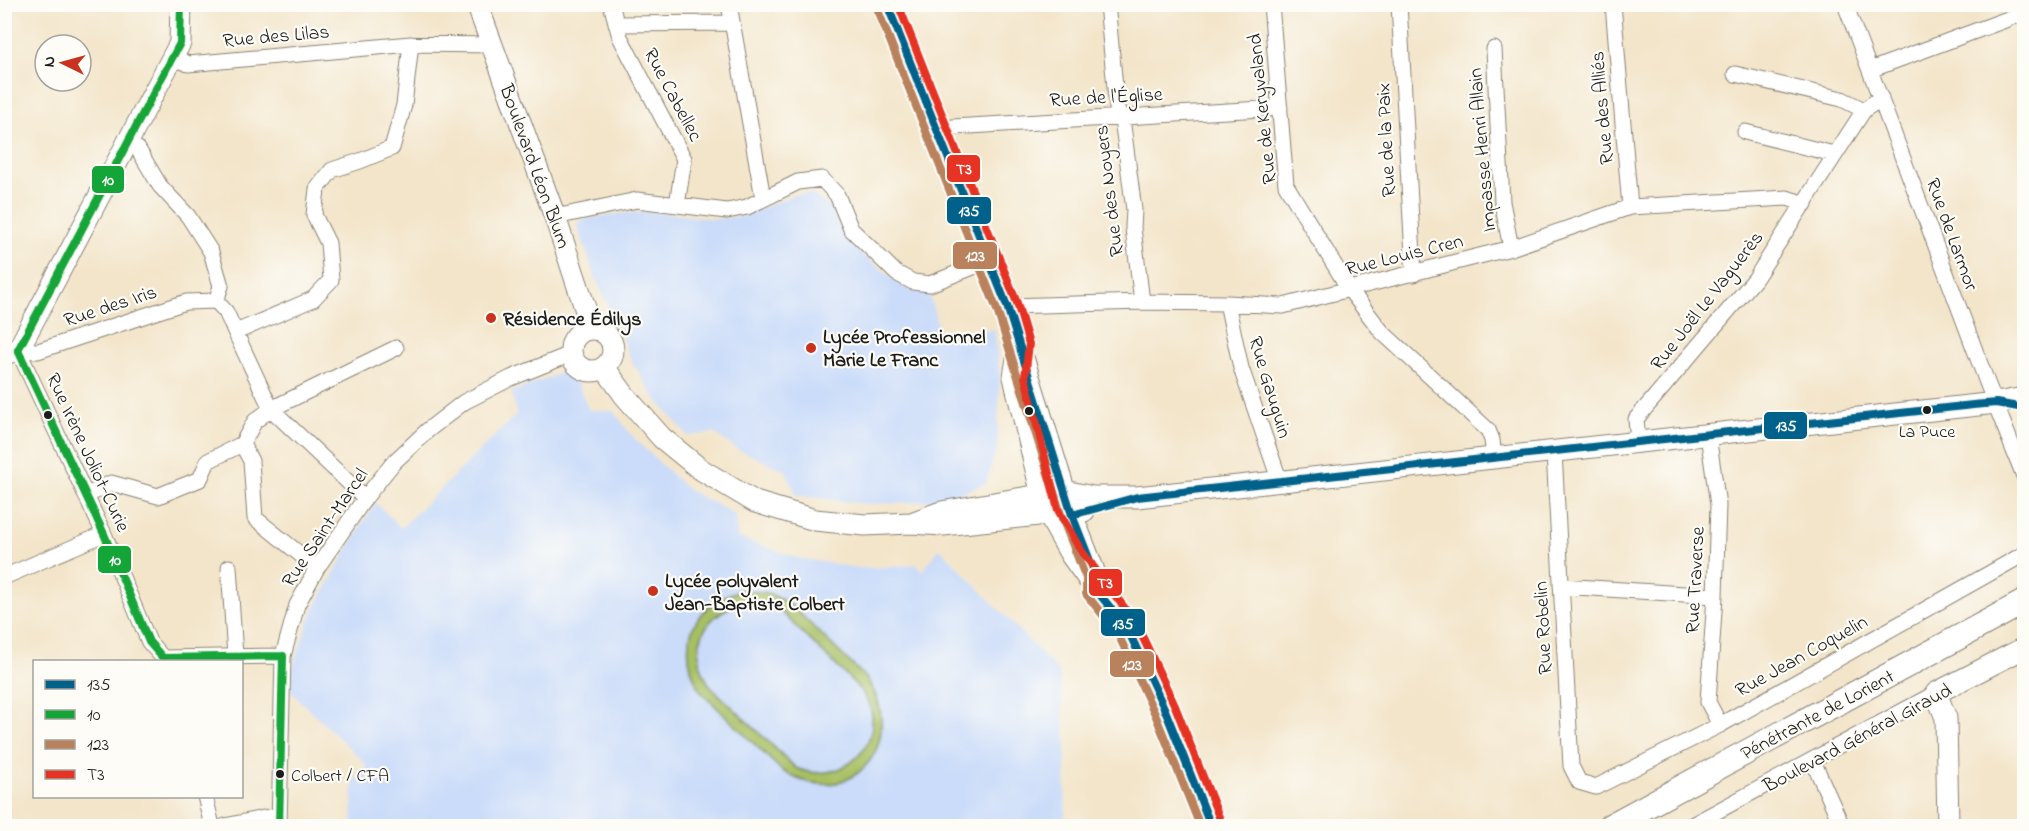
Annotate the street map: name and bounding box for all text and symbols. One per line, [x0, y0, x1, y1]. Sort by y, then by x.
street label: Rue des Lilas [222, 18, 331, 57]
street label: Rue de Keryvaland [1241, 32, 1286, 186]
north arrow [33, 33, 93, 93]
street label: Rue Cabellec [635, 43, 709, 147]
street label: Rue des Alliés [1584, 50, 1623, 166]
text: N [38, 55, 62, 68]
street label: Impasse Henri Allain [1462, 66, 1505, 233]
street label: Boulevard Léon Blum [490, 80, 577, 253]
street label: Rue de l'Église [1049, 81, 1164, 117]
street label: Rue de la Paix [1370, 82, 1405, 198]
street label: Rue des Noyers [1088, 123, 1133, 258]
line badge: T3 [946, 154, 981, 183]
text: T3 [956, 158, 972, 182]
line badge: 10 [91, 165, 125, 194]
text: 10 [102, 169, 114, 193]
street label: Rue de Larmor [1917, 174, 1985, 296]
line badge: 135 [946, 196, 992, 225]
text: 135 [959, 200, 980, 224]
street label: Rue Joël Le Vaguerès [1644, 226, 1773, 378]
street label: Rue Louis Cren [1343, 228, 1467, 285]
line badge: 123 [952, 241, 998, 270]
text: 123 [965, 245, 985, 269]
street label: Rue des Iris [60, 279, 161, 336]
place label: Résidence Édilys [503, 306, 641, 336]
marker: Résidence Édilys [484, 311, 498, 325]
place label: Lycée Professionnel Marie Le Franc [823, 324, 986, 376]
street label: Rue Gauguin [1238, 333, 1298, 443]
marker: Lycée Professionnel Marie Le Franc [804, 341, 818, 355]
street label: Rue Irène Joliot-Curie [37, 369, 136, 537]
marker: La Puce [1921, 404, 1933, 416]
unlabelled marker [1023, 405, 1035, 417]
unlabelled marker [42, 409, 54, 421]
line badge: 135 [1763, 411, 1808, 440]
text: 135 [1776, 415, 1797, 439]
place label: La Puce [1899, 420, 1956, 446]
street label: Rue Saint-Marcel [275, 463, 377, 594]
street label: Rue Traverse [1679, 526, 1714, 635]
line badge: 10 [97, 545, 132, 574]
text: 10 [109, 549, 121, 573]
place label: Lycée polyvalent Jean-Baptiste Colbert [665, 568, 845, 620]
line badge: T3 [1088, 568, 1123, 597]
text: T3 [1097, 572, 1113, 596]
street label: Rue Robelin [1528, 580, 1561, 675]
marker: Lycée polyvalent Jean-Baptiste Colbert [646, 584, 660, 598]
line badge: 135 [1100, 608, 1146, 637]
street label: Rue Jean Coquelin [1731, 609, 1874, 706]
text: 135 [1113, 613, 1134, 637]
line badge: 123 [1109, 650, 1155, 678]
text: 123 [1122, 654, 1142, 678]
legend [33, 660, 243, 798]
street label: Pénétrante de Lorient [1736, 663, 1901, 769]
text: 135 [87, 673, 110, 699]
street label: Boulevard Général Giraud [1758, 677, 1958, 802]
text: 10 [87, 703, 101, 729]
text: 123 [87, 733, 109, 759]
text: T3 [87, 763, 105, 789]
place label: Colbert / CFA [291, 764, 389, 790]
marker: Colbert / CFA [274, 768, 286, 780]

